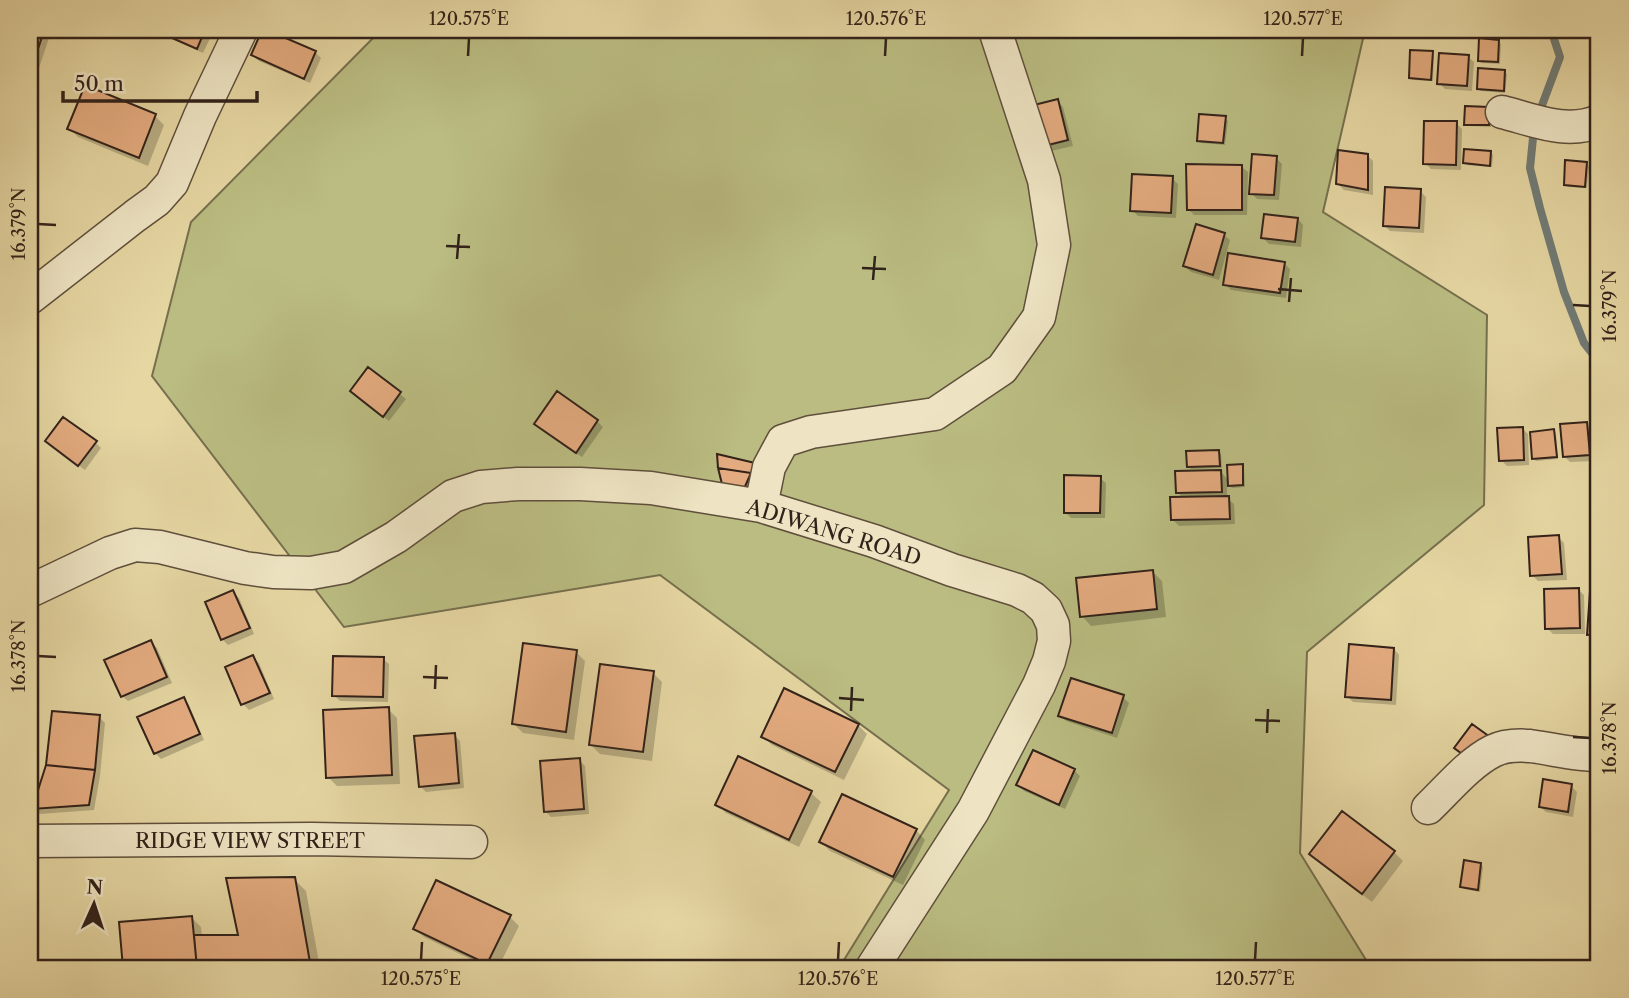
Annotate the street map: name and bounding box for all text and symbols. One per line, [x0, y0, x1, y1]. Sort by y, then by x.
text: 120.575°E [429, 8, 509, 30]
text: 120.576°E [846, 8, 926, 30]
text: 120.577°E [1263, 8, 1343, 30]
scale bar [63, 60, 257, 104]
text: 50 m [74, 71, 124, 96]
text: 16.379°N [8, 187, 30, 261]
text: 16.379°N [1599, 269, 1621, 343]
street label: ADIWANG ROAD [743, 493, 924, 570]
text: 16.378°N [8, 619, 30, 693]
text: 16.378°N [1599, 701, 1621, 775]
street label: RIDGE VIEW STREET [135, 828, 365, 853]
north arrow [60, 869, 130, 939]
text: N [86, 876, 104, 899]
text: 120.575°E [381, 968, 461, 990]
text: 120.576°E [798, 968, 878, 990]
text: 120.577°E [1215, 968, 1295, 990]

